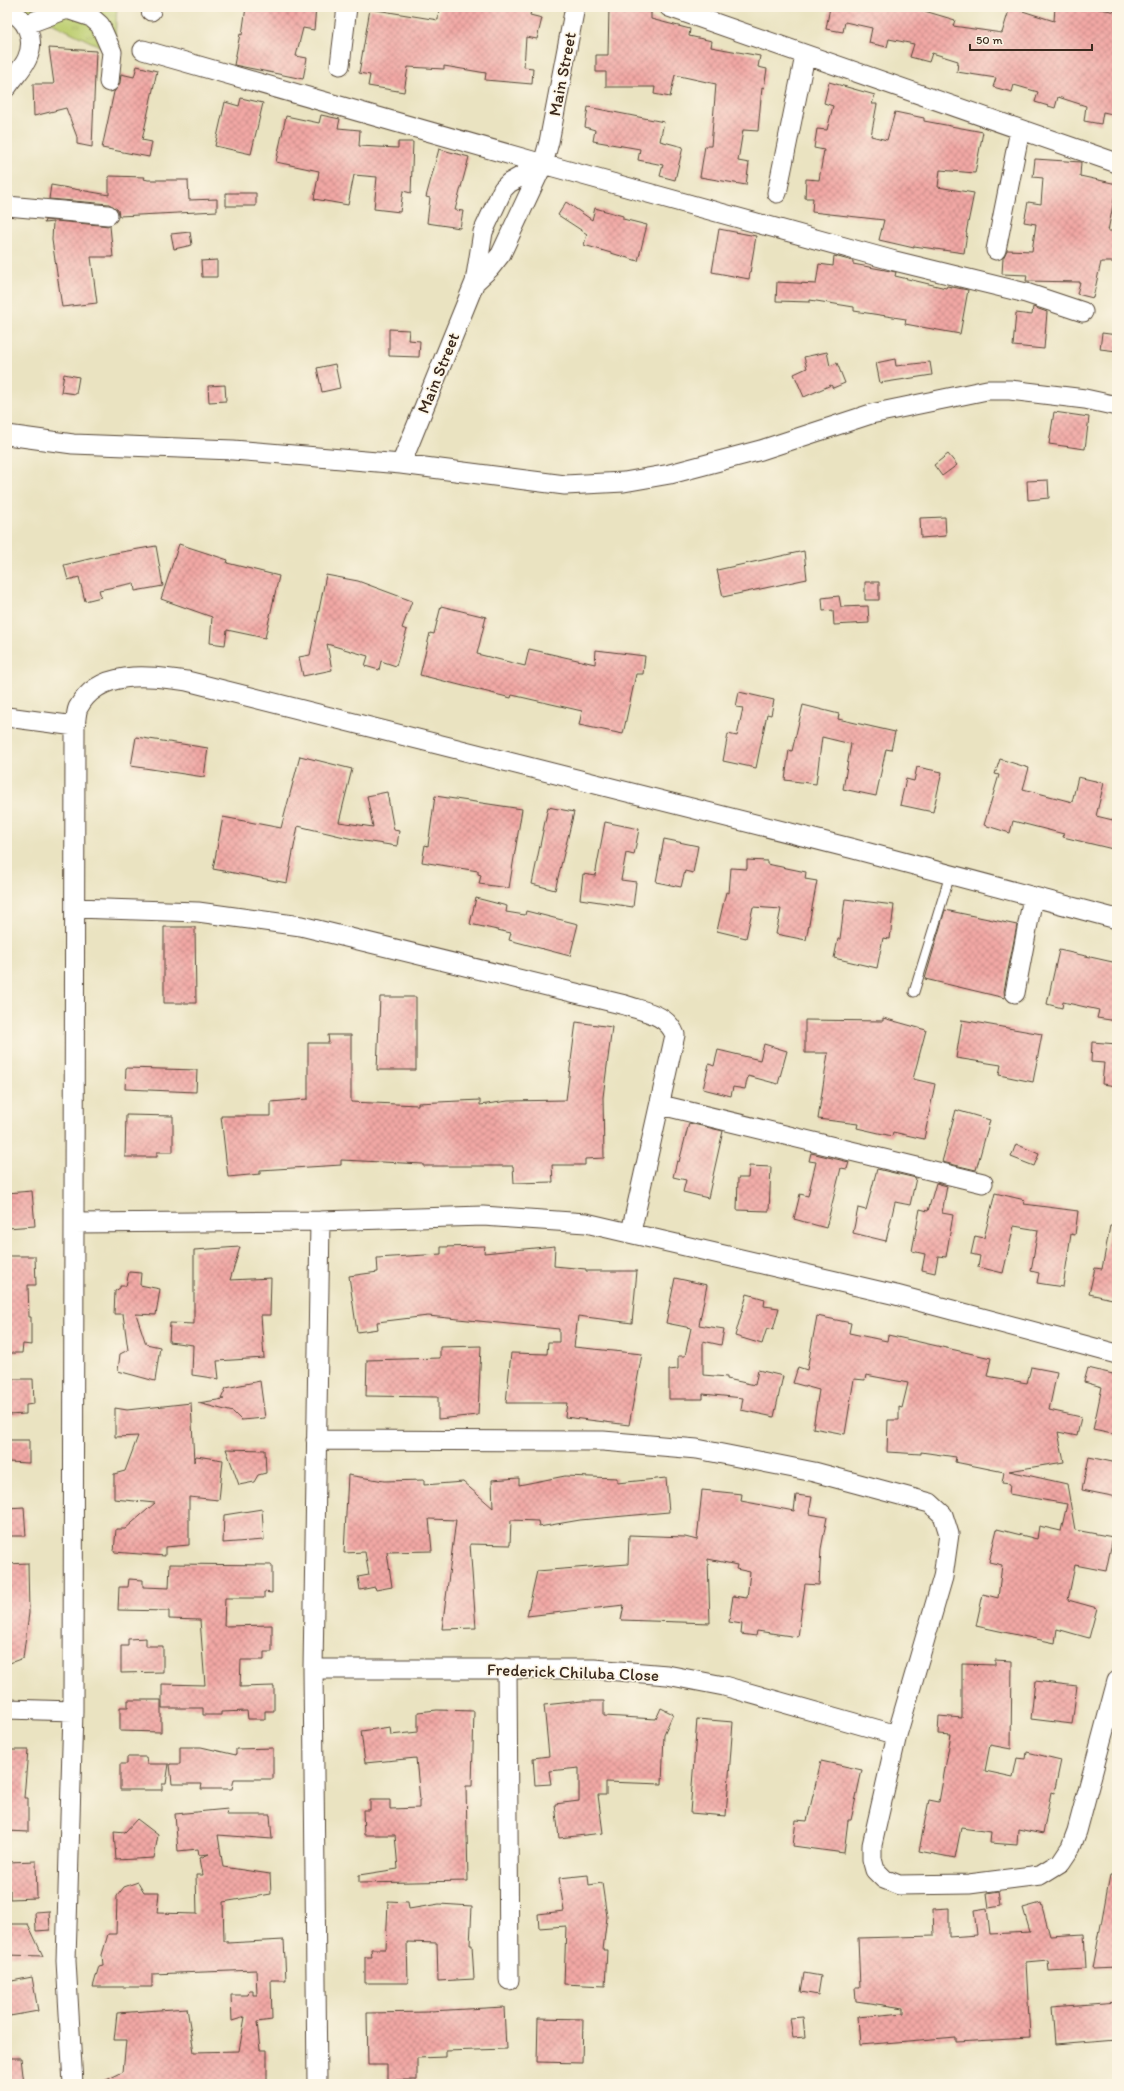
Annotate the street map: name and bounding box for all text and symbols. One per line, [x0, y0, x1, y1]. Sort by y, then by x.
scale bar [970, 26, 1092, 52]
street label: Main Street [544, 30, 580, 118]
text: 50 m [976, 33, 1002, 47]
street label: Main Street [413, 330, 463, 416]
street label: Frederick Chiluba Close [487, 1659, 659, 1685]

